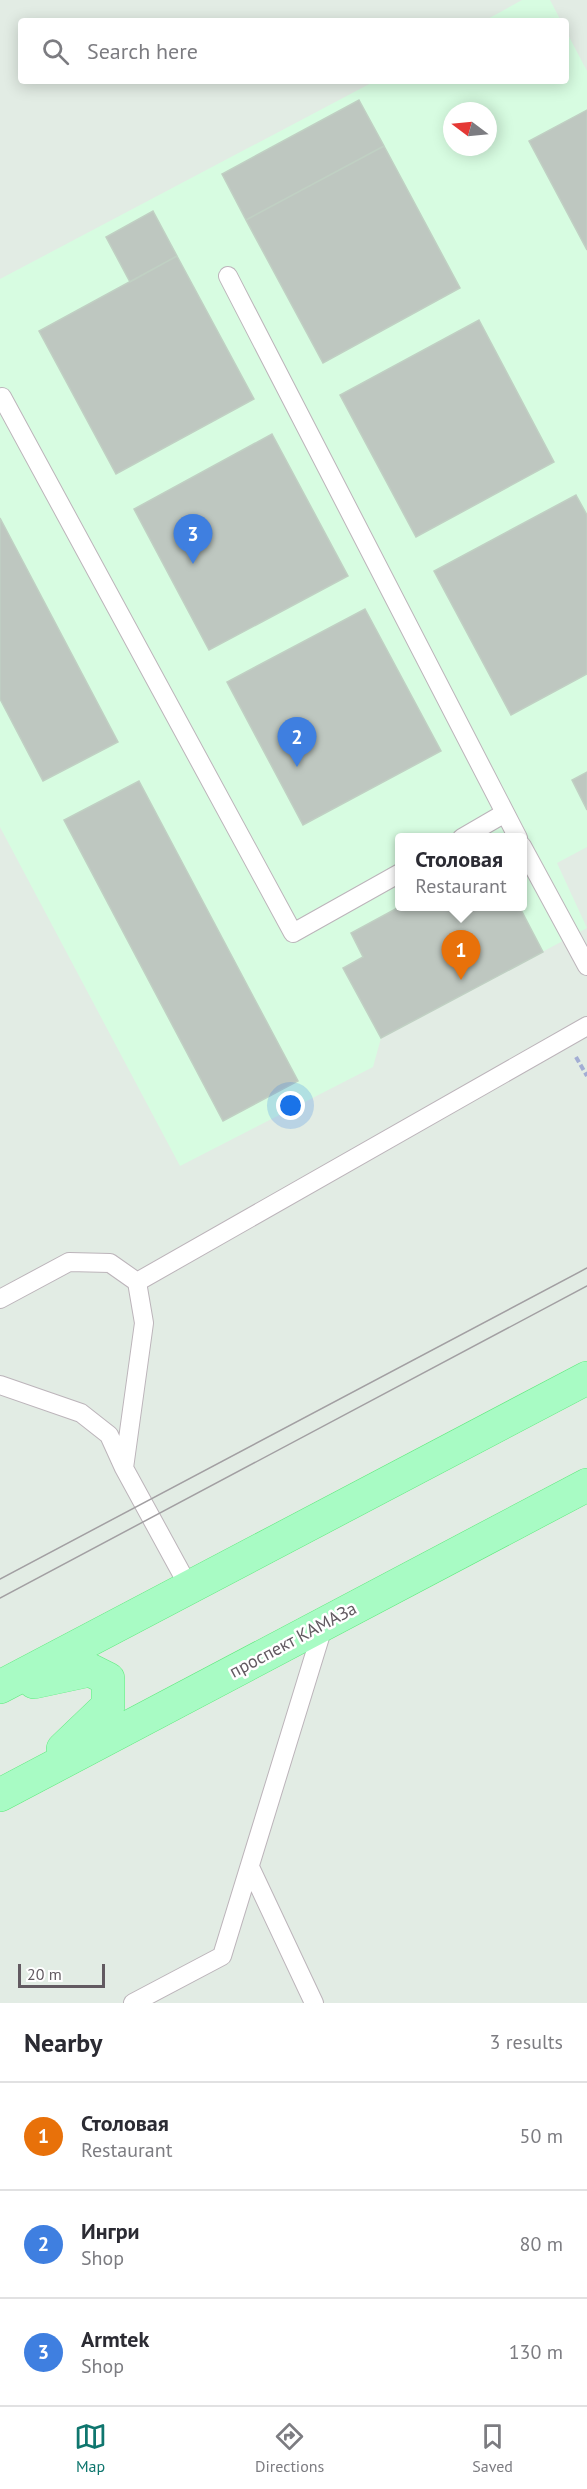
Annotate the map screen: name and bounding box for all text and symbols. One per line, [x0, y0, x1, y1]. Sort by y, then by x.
search box [18, 18, 569, 84]
icon: search [39, 35, 72, 68]
text: Search here [87, 37, 198, 65]
north arrow [443, 102, 497, 156]
pin: 3 [174, 514, 212, 564]
pin: 2 [278, 718, 316, 767]
popup [395, 833, 527, 911]
text: Столовая [415, 845, 503, 873]
text: Restaurant [415, 873, 507, 899]
pin: 1 [442, 930, 480, 980]
your location [276, 1091, 305, 1120]
street label: проспект КАМАЗа [225, 1596, 360, 1683]
scale bar [18, 1961, 105, 1988]
text: 20 m [27, 1964, 62, 1984]
text: Nearby [24, 2026, 102, 2059]
text: 3 results [490, 2029, 563, 2055]
text: Столовая [81, 2109, 169, 2137]
text: 1 [38, 2123, 49, 2149]
text: 50 m [520, 2123, 563, 2149]
text: Restaurant [81, 2137, 172, 2163]
text: Ингри [81, 2217, 140, 2245]
text: 2 [38, 2231, 49, 2257]
text: 80 m [520, 2231, 563, 2257]
text: Shop [81, 2245, 124, 2271]
text: Armtek [81, 2325, 149, 2353]
text: 3 [38, 2339, 49, 2365]
text: 130 m [509, 2339, 563, 2365]
text: Shop [81, 2353, 124, 2379]
tab: Map [74, 2420, 107, 2476]
tab: Directions [255, 2420, 324, 2476]
tab: Saved [472, 2420, 513, 2476]

